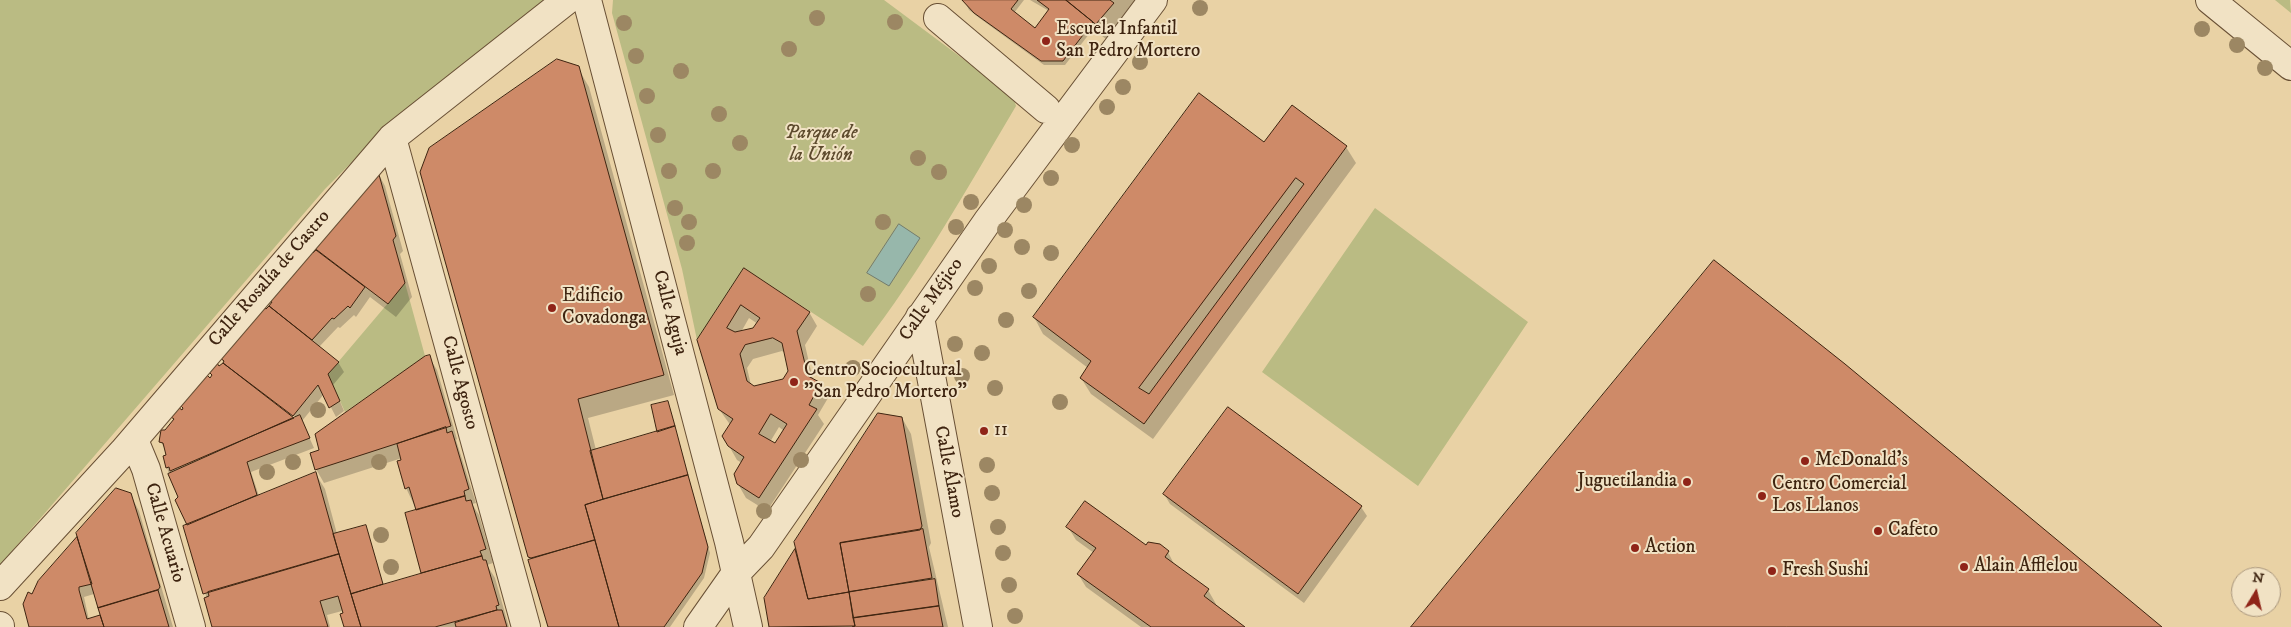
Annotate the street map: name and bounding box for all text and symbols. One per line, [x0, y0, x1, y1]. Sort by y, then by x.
place label: Escuela Infantil San Pedro Mortero [1056, 19, 1200, 63]
marker: Escuela Infantil San Pedro Mortero [1040, 35, 1052, 47]
park label: Parque de la Unión [785, 123, 857, 167]
street label: Calle Rosalía de Castro [204, 206, 336, 352]
street label: Calle Méjico [895, 254, 969, 346]
street label: Calle Aguja [647, 268, 691, 358]
place label: Edificio Covadonga [562, 286, 646, 330]
marker: Edificio Covadonga [546, 302, 558, 314]
street label: Calle Agosto [436, 334, 482, 432]
place label: Centro Sociocultural "San Pedro Mortero" [804, 360, 967, 404]
marker: Centro Sociocultural "San Pedro Mortero" [788, 376, 800, 388]
place label: 11 [994, 420, 1008, 442]
street label: Calle Álamo [928, 424, 968, 520]
marker: 11 [978, 425, 990, 437]
place label: McDonald's [1815, 450, 1908, 472]
marker: McDonald's [1799, 455, 1811, 467]
place label: Juguetilandia [1577, 471, 1677, 493]
place label: Centro Comercial Los Llanos [1772, 474, 1907, 518]
marker: Juguetilandia [1681, 476, 1693, 488]
street label: Calle Acuario [139, 480, 189, 586]
marker: Centro Comercial Los Llanos [1756, 490, 1768, 502]
place label: Cafeto [1888, 520, 1938, 542]
marker: Cafeto [1872, 525, 1884, 537]
place label: Action [1645, 537, 1695, 559]
marker: Action [1629, 542, 1641, 554]
place label: Alain Afflelou [1974, 556, 2078, 578]
place label: Fresh Sushi [1782, 560, 1868, 582]
marker: Alain Afflelou [1958, 561, 1970, 573]
marker: Fresh Sushi [1766, 565, 1778, 577]
north arrow [2231, 567, 2281, 617]
text: N [2251, 568, 2265, 588]

